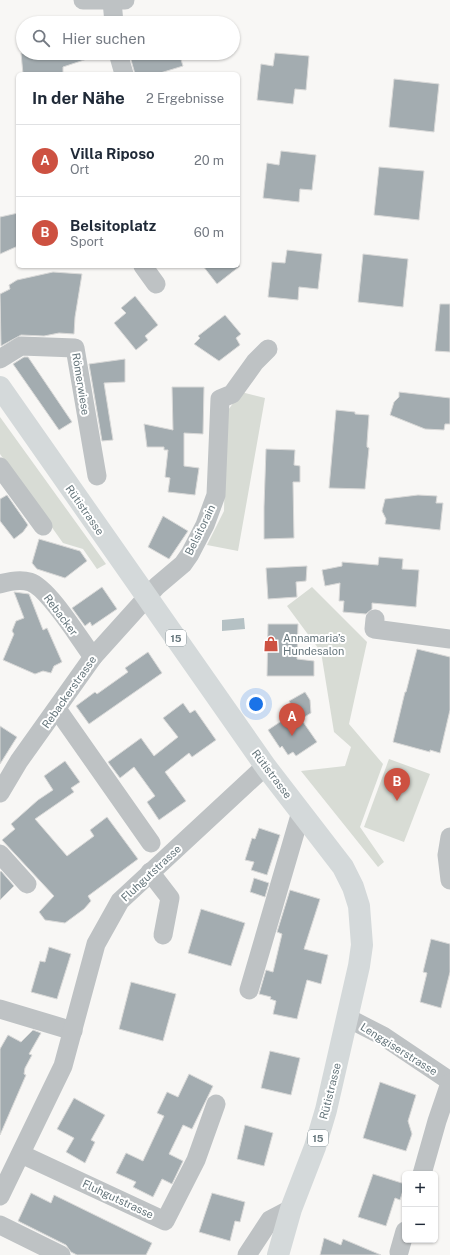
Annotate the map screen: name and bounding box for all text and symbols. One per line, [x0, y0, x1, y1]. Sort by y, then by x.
search box [16, 16, 240, 60]
icon: search [30, 27, 52, 49]
text: Hier suchen [62, 30, 145, 47]
text: In der Nähe [32, 88, 125, 108]
text: 2 Ergebnisse [146, 91, 224, 106]
text: Villa Riposo [70, 145, 155, 162]
text: A [40, 153, 50, 168]
text: 20 m [194, 153, 224, 168]
text: Ort [70, 162, 89, 177]
text: Belsitoplatz [70, 217, 156, 234]
text: B [41, 225, 49, 240]
text: 60 m [194, 225, 224, 240]
text: Sport [70, 234, 104, 249]
street label: Römerwiese [70, 352, 92, 416]
street label: Rütistrasse [63, 483, 107, 537]
street label: Belsitorain [183, 503, 217, 557]
street label: Rebacker [42, 592, 80, 638]
road number: 15 [166, 630, 186, 646]
place label: Annamaria’s Hundesalon [283, 632, 346, 657]
shop icon: Annamaria’s Hundesalon [262, 635, 280, 653]
street label: Rebackerstrasse [40, 654, 98, 730]
your location [246, 694, 266, 714]
pin: A [279, 703, 305, 736]
street label: Rütistrasse [250, 747, 294, 801]
pin: B [384, 768, 410, 801]
street label: Fluhgutstrasse [119, 842, 183, 904]
street label: Lenggiserstrasse [358, 1021, 440, 1077]
street label: Rütistrasse [317, 1061, 343, 1121]
road number: 15 [308, 1130, 328, 1146]
map controls [402, 1171, 438, 1243]
button: + [402, 1171, 438, 1207]
street label: Fluhgutstrasse [81, 1177, 155, 1221]
button: − [402, 1207, 438, 1243]

